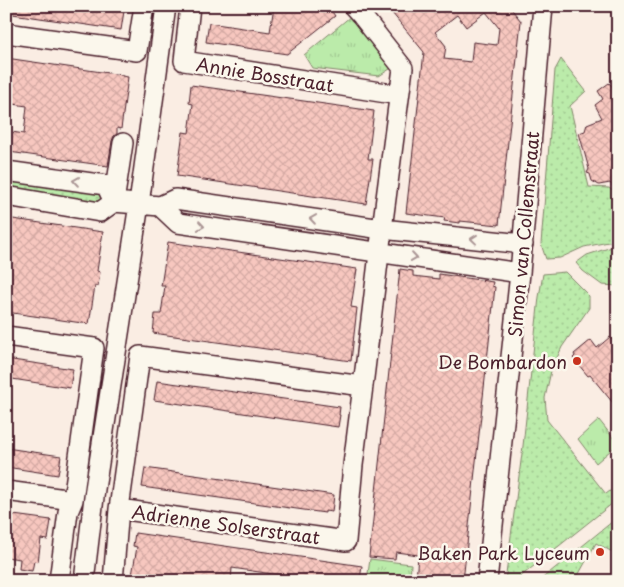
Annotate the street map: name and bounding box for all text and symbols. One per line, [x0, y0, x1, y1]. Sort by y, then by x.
street label: Annie Bosstraat [194, 50, 336, 98]
street label: Simon van Collemstraat [501, 130, 545, 338]
one-way arrow [71, 176, 79, 187]
one-way arrow [309, 214, 317, 225]
one-way arrow [197, 221, 206, 231]
one-way arrow [470, 234, 478, 245]
one-way arrow [410, 251, 418, 262]
place label: De Bombardon [438, 348, 567, 375]
marker: De Bombardon [571, 355, 583, 367]
street label: Adrienne Solserstraat [130, 497, 322, 551]
place label: Baken Park Lyceum [417, 539, 590, 566]
marker: Baken Park Lyceum [594, 546, 606, 558]

